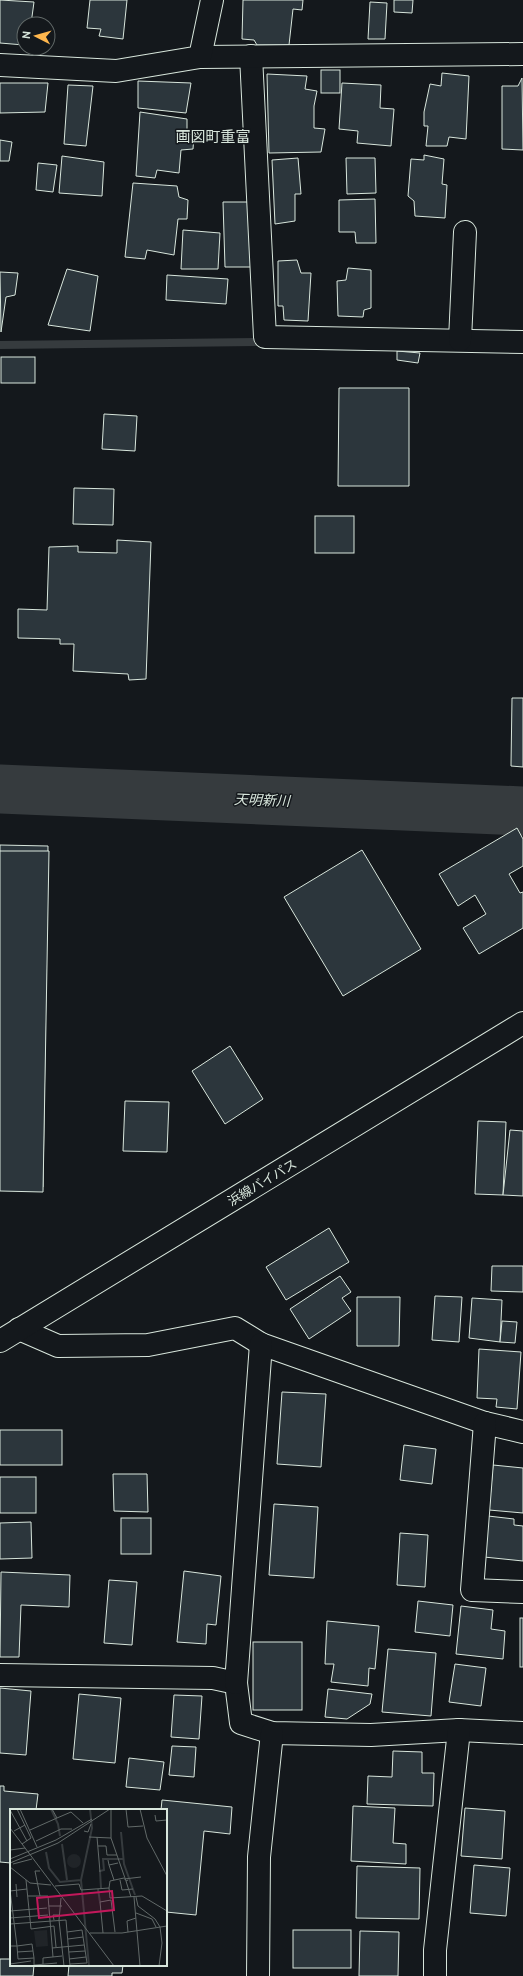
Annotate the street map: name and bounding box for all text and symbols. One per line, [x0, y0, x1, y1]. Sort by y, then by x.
north arrow [16, 16, 56, 56]
text: N [19, 30, 33, 40]
district label: 画図町重富 [175, 128, 251, 146]
water label: 天明新川 [234, 790, 292, 810]
street label: 浜線バイパス [225, 1155, 299, 1209]
inset map [10, 1809, 167, 1966]

